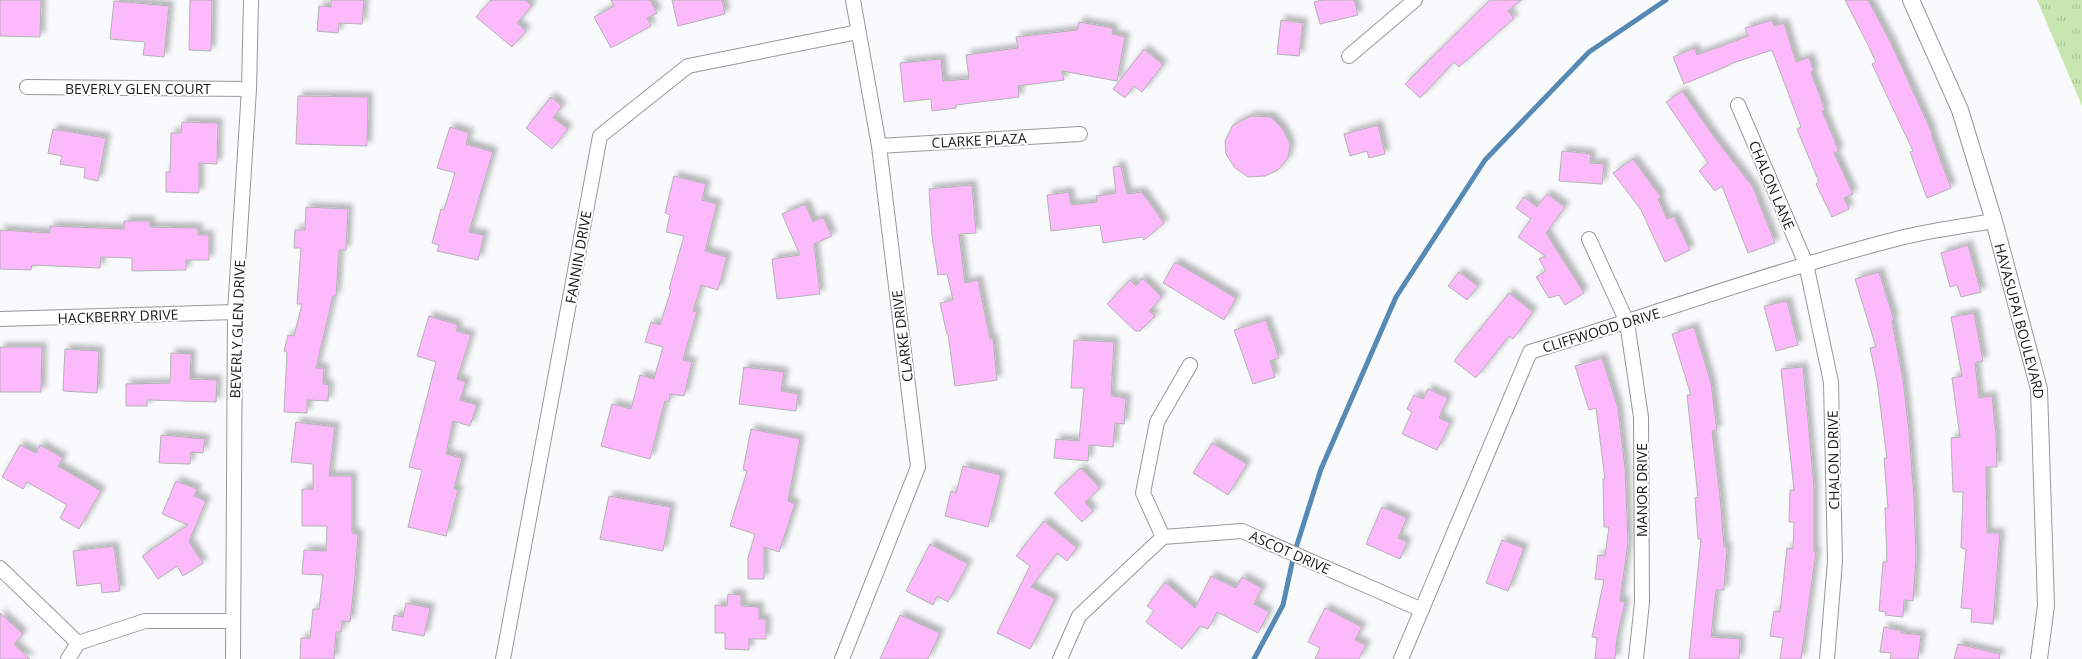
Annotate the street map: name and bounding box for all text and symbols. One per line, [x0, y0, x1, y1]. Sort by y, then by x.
street label: BEVERLY GLEN COURT [65, 79, 211, 98]
street label: CLARKE PLAZA [931, 128, 1027, 152]
street label: CHALON LANE [1745, 138, 1799, 232]
street label: FANNIN DRIVE [560, 209, 596, 305]
street label: HAVASUPAI BOULEVARD [1991, 241, 2049, 399]
street label: BEVERLY GLEN DRIVE [225, 259, 249, 399]
street label: CLARKE DRIVE [887, 289, 917, 383]
street label: CLIFFWOOD DRIVE [1540, 303, 1662, 357]
street label: HACKBERRY DRIVE [57, 304, 179, 328]
street label: CHALON DRIVE [1823, 410, 1843, 510]
street label: MANOR DRIVE [1632, 443, 1651, 537]
street label: ASCOT DRIVE [1247, 526, 1333, 578]

